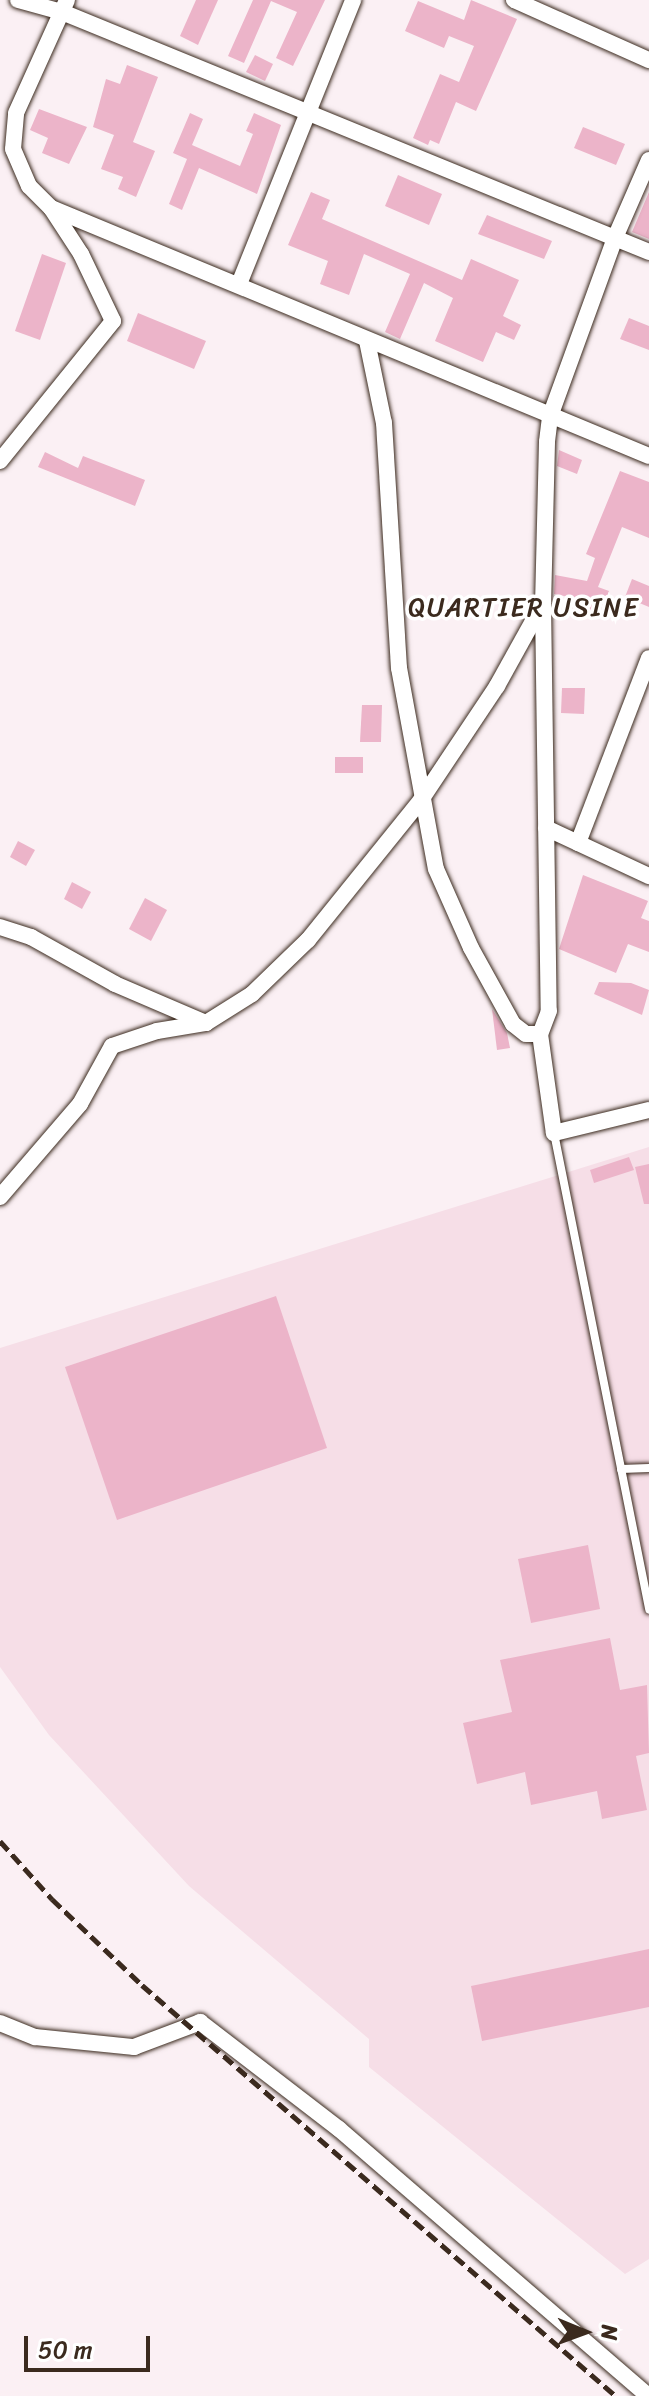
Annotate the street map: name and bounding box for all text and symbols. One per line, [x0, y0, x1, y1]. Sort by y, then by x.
district label: QUARTIER USINE [411, 592, 637, 624]
north arrow [545, 2292, 625, 2372]
scale bar [28, 2320, 154, 2370]
text: N [590, 2324, 629, 2340]
text: 50 m [38, 2329, 93, 2371]

